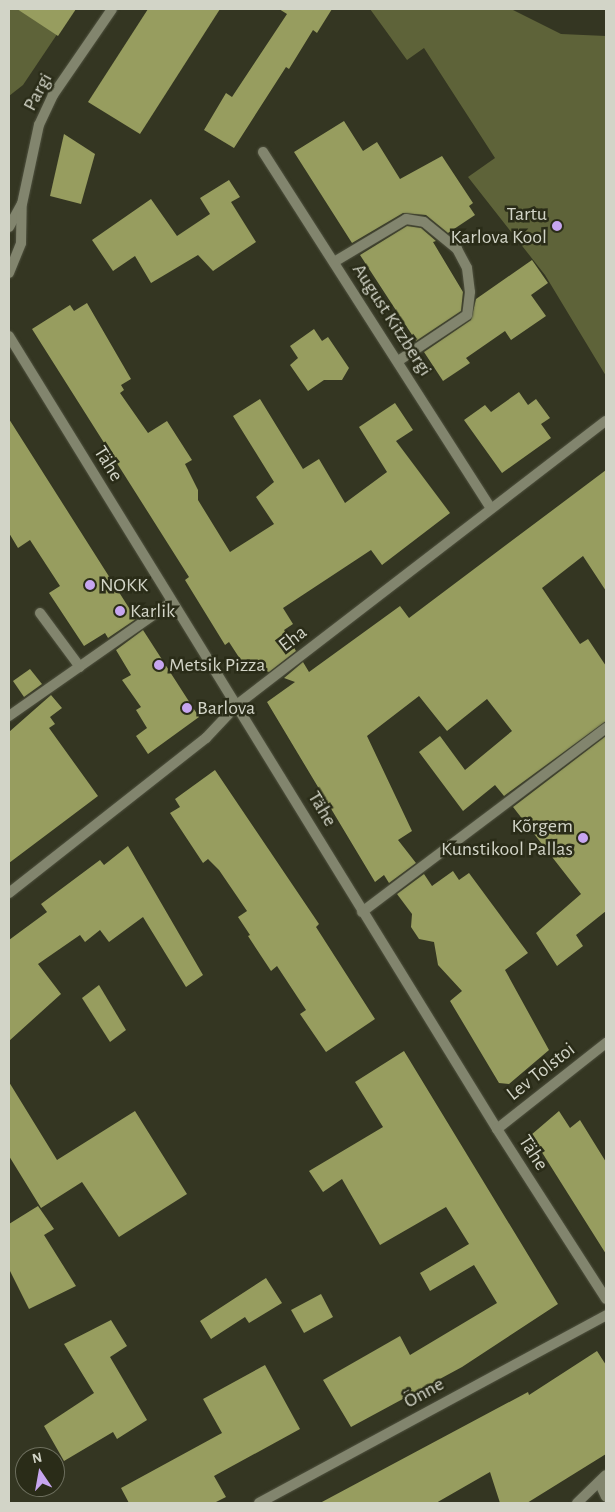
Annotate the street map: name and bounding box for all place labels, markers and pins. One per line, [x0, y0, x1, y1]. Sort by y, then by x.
place label: Tartu Karlova Kool [451, 203, 547, 250]
marker: Tartu Karlova Kool [551, 220, 563, 232]
place label: NOKK [100, 573, 148, 597]
marker: NOKK [84, 579, 96, 591]
place label: Karlik [130, 599, 175, 623]
marker: Karlik [114, 605, 126, 617]
place label: Metsik Pizza [169, 653, 266, 677]
marker: Metsik Pizza [153, 659, 165, 671]
place label: Barlova [197, 696, 255, 720]
marker: Barlova [181, 702, 193, 714]
place label: Kõrgem Kunstikool Pallas [441, 814, 573, 861]
marker: Kõrgem Kunstikool Pallas [577, 832, 589, 844]

